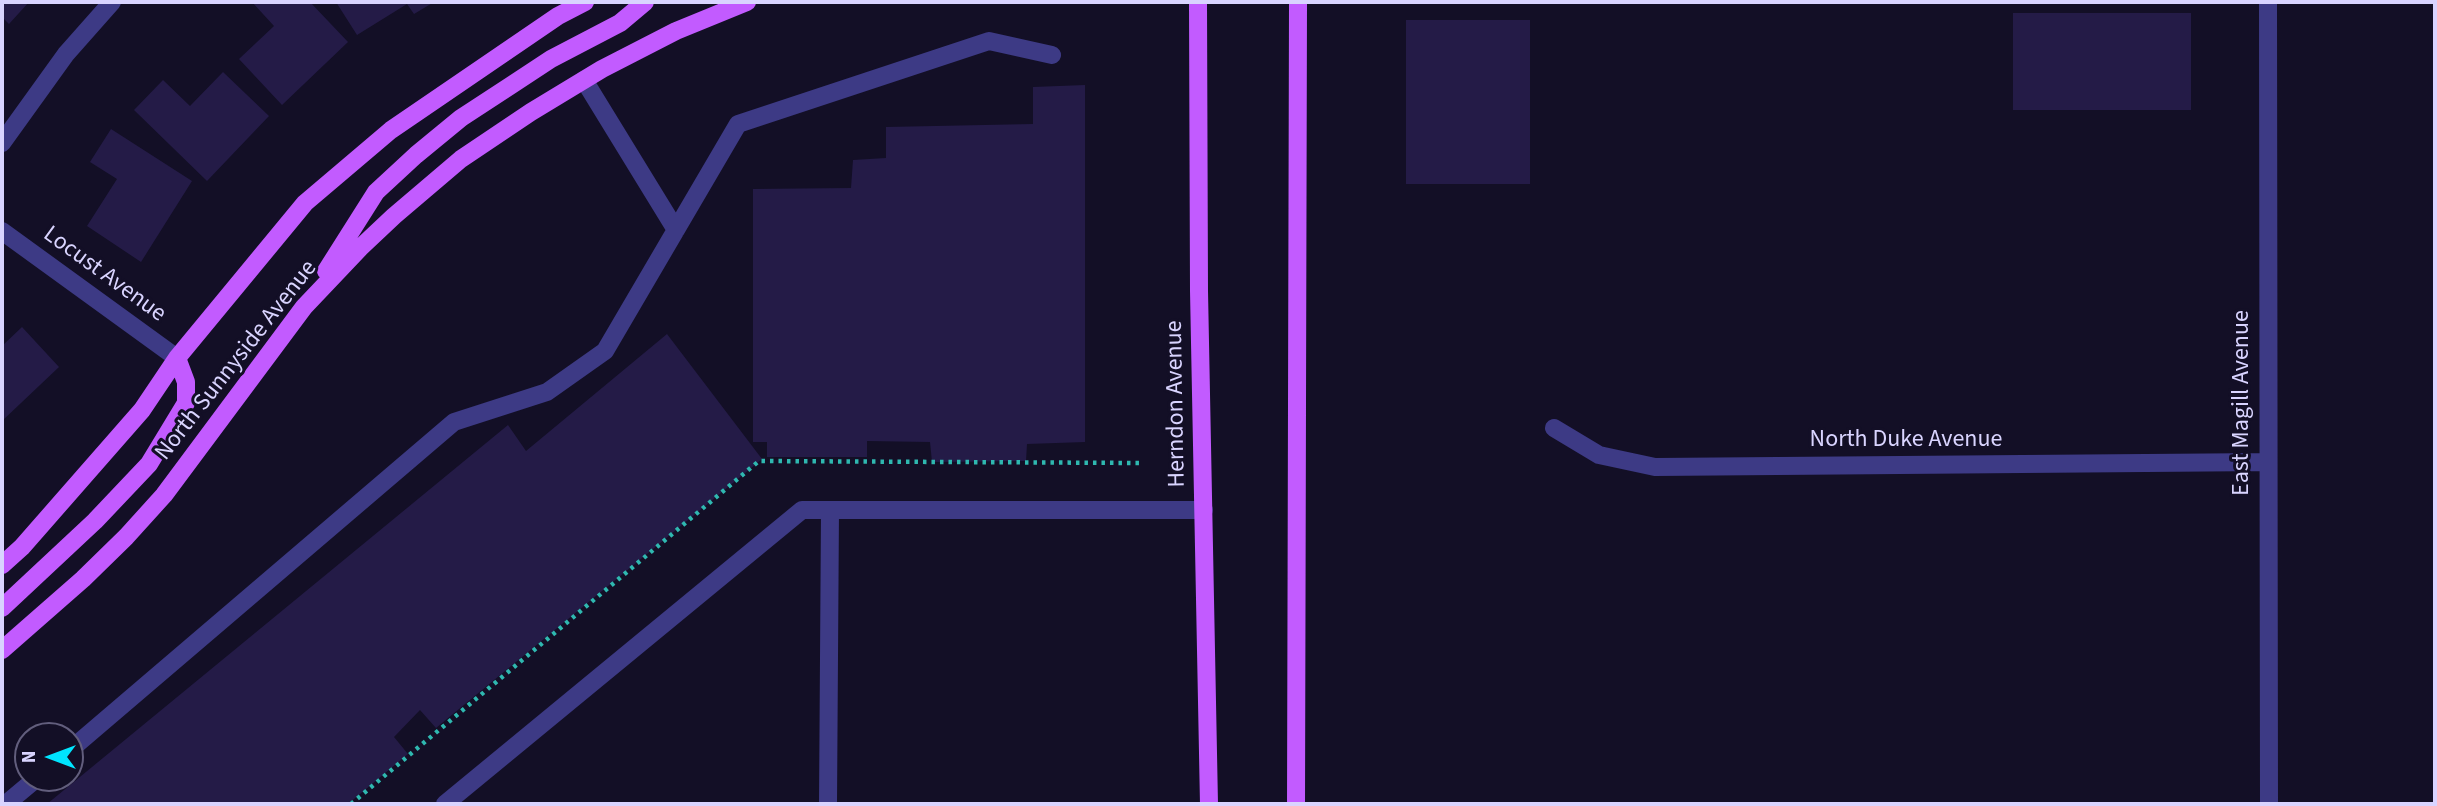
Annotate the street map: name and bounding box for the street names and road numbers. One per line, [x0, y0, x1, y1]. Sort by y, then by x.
street label: Locust Avenue [37, 221, 171, 329]
street label: North Sunnyside Avenue [150, 255, 324, 467]
street label: East Magill Avenue [2229, 310, 2257, 496]
street label: Herndon Avenue [1161, 320, 1193, 488]
street label: North Duke Avenue [1810, 427, 2002, 455]

